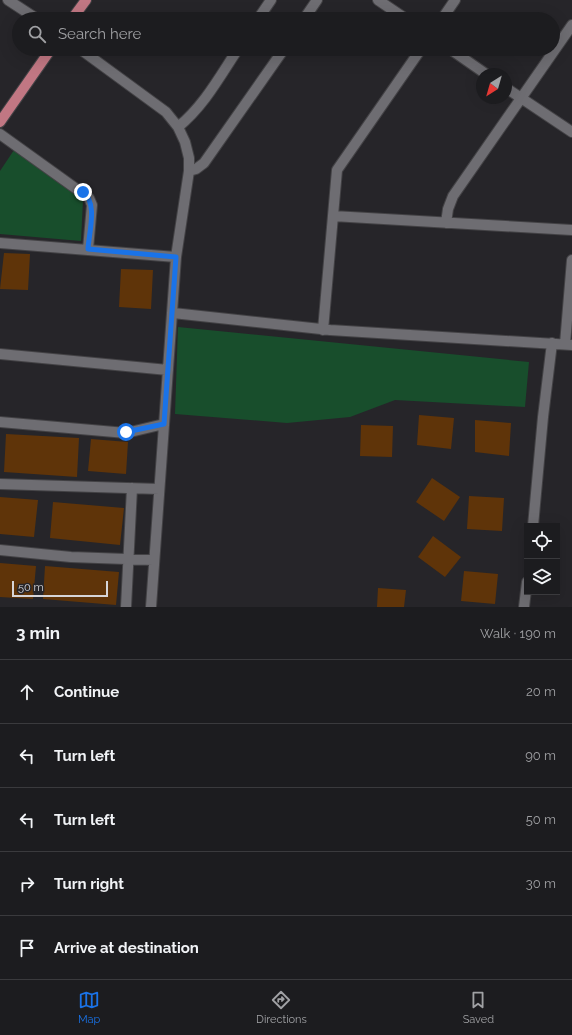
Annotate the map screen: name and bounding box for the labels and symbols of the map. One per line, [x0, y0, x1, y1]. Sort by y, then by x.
north arrow [476, 68, 512, 104]
route end [74, 183, 92, 201]
route start [117, 423, 135, 441]
scale bar [12, 579, 108, 598]

